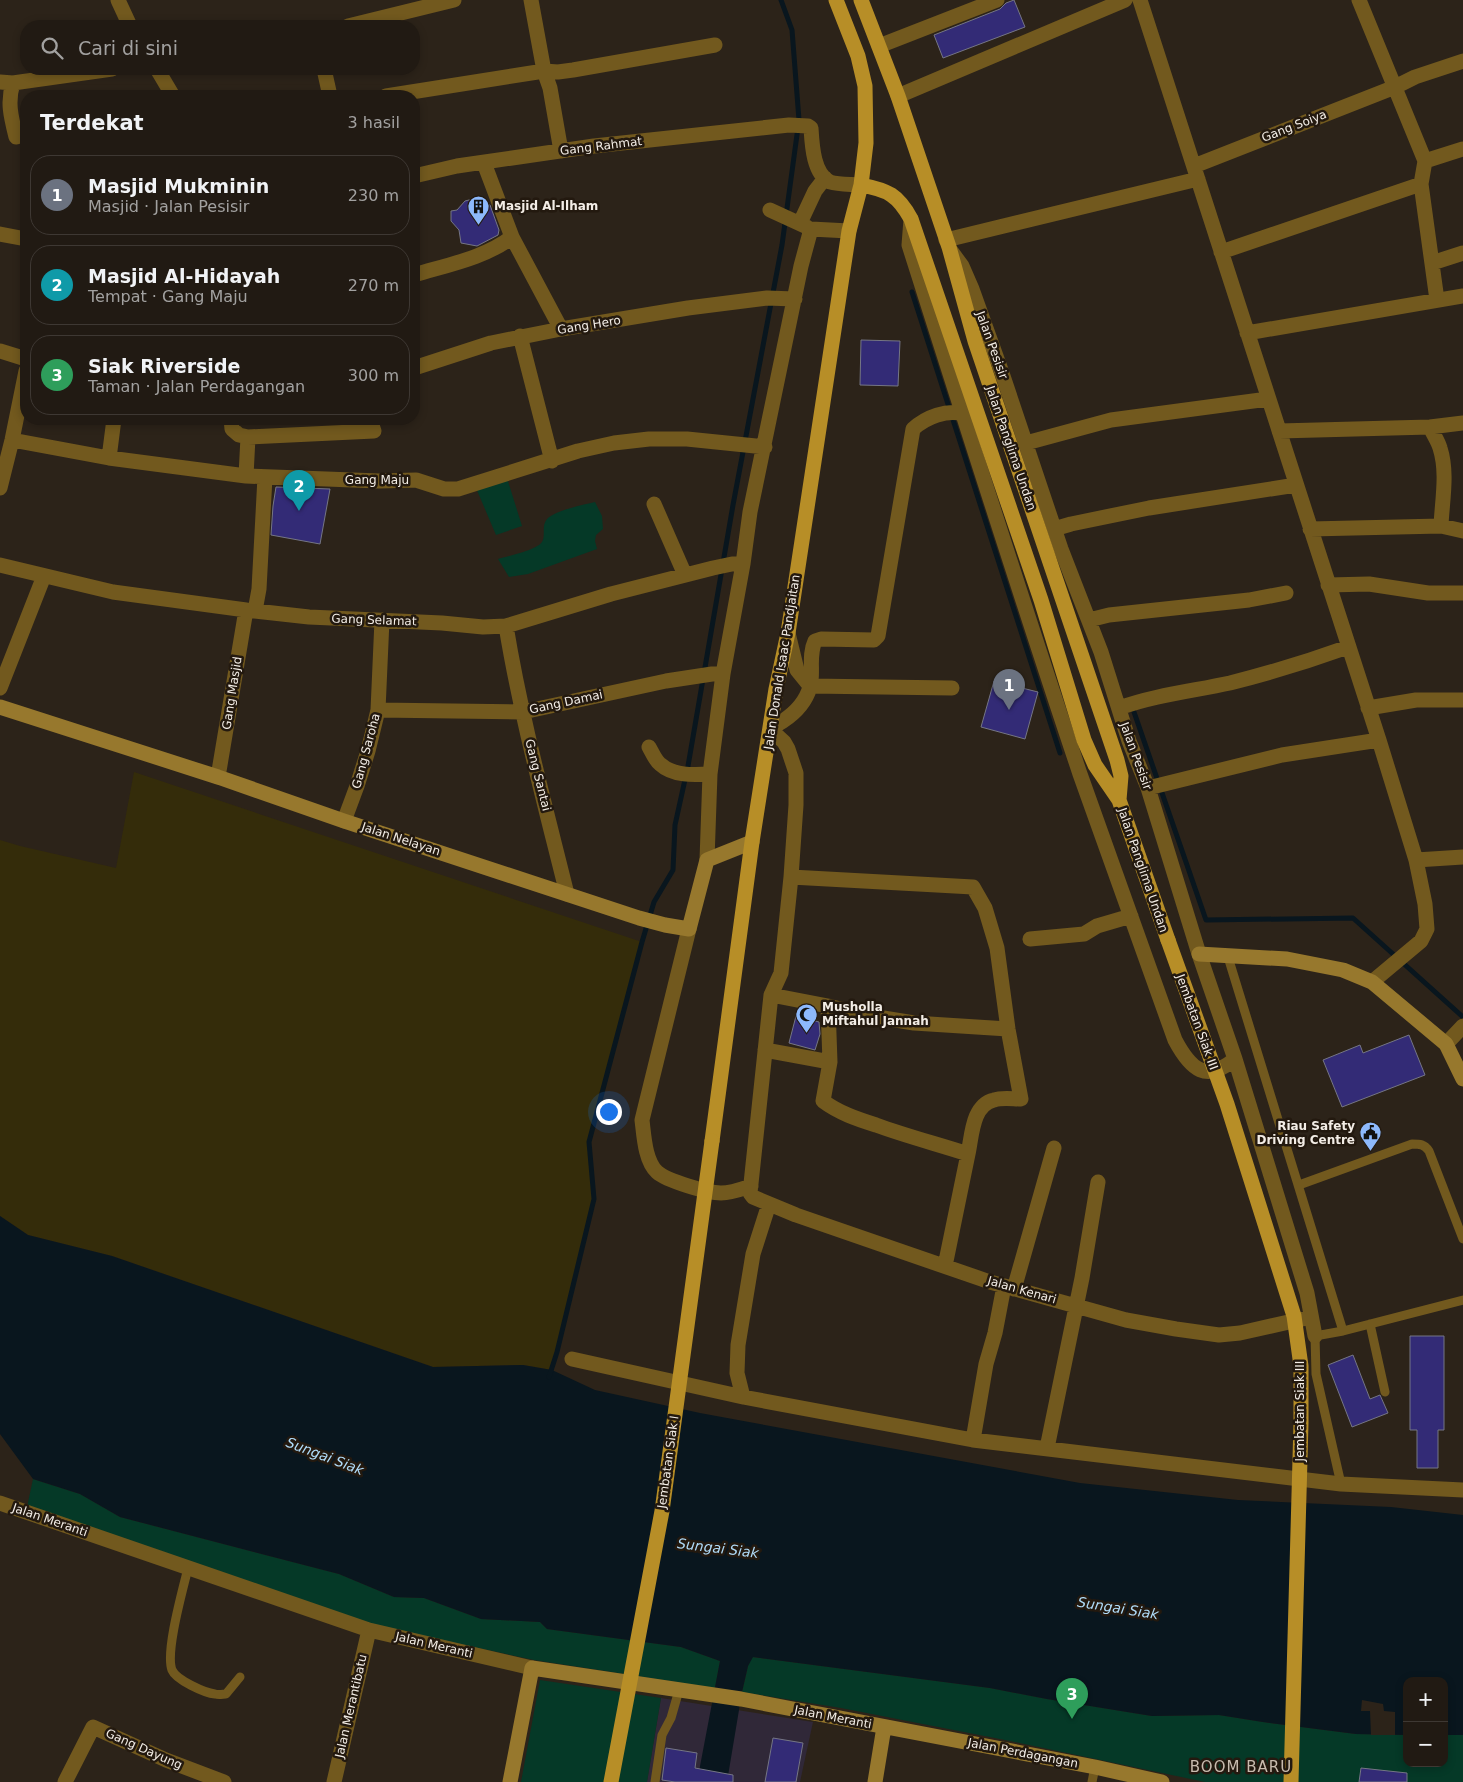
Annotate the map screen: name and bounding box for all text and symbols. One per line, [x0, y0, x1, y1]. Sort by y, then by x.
search box [20, 20, 420, 75]
icon: search [38, 34, 66, 62]
text: Cari di sini [78, 37, 178, 59]
street label: Gang Soiya [1260, 107, 1328, 145]
text: Terdekat [40, 111, 144, 135]
text: 3 hasil [348, 113, 400, 132]
street label: Gang Rahmat [559, 134, 643, 158]
text: Masjid Mukminin [88, 175, 269, 197]
text: 1 [51, 186, 63, 205]
text: 230 m [348, 186, 399, 205]
building icon: Masjid Al-Ilham [466, 194, 490, 225]
text: Masjid · Jalan Pesisir [88, 197, 249, 216]
place label: Masjid Al-Ilham [494, 199, 598, 213]
text: Masjid Al-Hidayah [88, 265, 280, 287]
text: 2 [51, 276, 63, 295]
text: 270 m [348, 276, 399, 295]
text: Tempat · Gang Maju [88, 287, 248, 306]
street label: Jalan Pesisir [973, 308, 1011, 381]
street label: Gang Hero [556, 313, 622, 337]
text: Siak Riverside [88, 355, 240, 377]
text: 3 [51, 366, 63, 385]
text: 300 m [348, 366, 399, 385]
text: Taman · Jalan Perdagangan [88, 377, 305, 396]
street label: Jalan Panglima Undan [983, 383, 1039, 512]
pin: 2 [283, 470, 315, 511]
street label: Gang Maju [345, 473, 409, 487]
street label: Jalan Donald Isaac Pandjaitan [761, 573, 803, 752]
street label: Gang Selamat [331, 612, 417, 628]
street label: Gang Masjid [219, 655, 245, 731]
pin: 1 [993, 669, 1025, 710]
street label: Gang Damai [528, 687, 604, 717]
street label: Gang Saroha [349, 712, 383, 790]
street label: Jalan Pesisir [1117, 719, 1155, 792]
street label: Gang Santai [522, 738, 554, 812]
street label: Jalan Panglima Undan [1115, 805, 1171, 934]
street label: Jalan Nelayan [359, 819, 442, 858]
street label: Jembatan Siak III [1173, 971, 1221, 1072]
place label: Musholla Miftahul Jannah [822, 1000, 929, 1028]
mosque icon: Musholla Miftahul Jannah [794, 1002, 818, 1033]
your location [596, 1099, 622, 1125]
place label: Riau Safety Driving Centre [1256, 1119, 1355, 1147]
public building icon: Riau Safety Driving Centre [1359, 1121, 1383, 1152]
street label: Jalan Kenari [985, 1273, 1058, 1306]
street label: Jembatan Siak III [1293, 1361, 1307, 1462]
street label: Jembatan Siak I [654, 1415, 681, 1510]
water label: Sungai Siak [284, 1434, 367, 1478]
street label: Jalan Meranti [10, 1500, 89, 1539]
water label: Sungai Siak [676, 1535, 761, 1561]
water label: Sungai Siak [1076, 1594, 1161, 1622]
street label: Jalan Meranti [393, 1629, 474, 1661]
street label: Jalan Merantibatu [332, 1653, 370, 1760]
map controls [1403, 1677, 1448, 1767]
button: + [1403, 1677, 1448, 1722]
pin: 3 [1056, 1678, 1088, 1719]
street label: Jalan Meranti [792, 1702, 873, 1731]
button: − [1403, 1722, 1448, 1767]
street label: Gang Dayung [104, 1726, 184, 1772]
street label: Jalan Perdagangan [966, 1735, 1079, 1771]
district label: BOOM BARU [1190, 1758, 1292, 1776]

